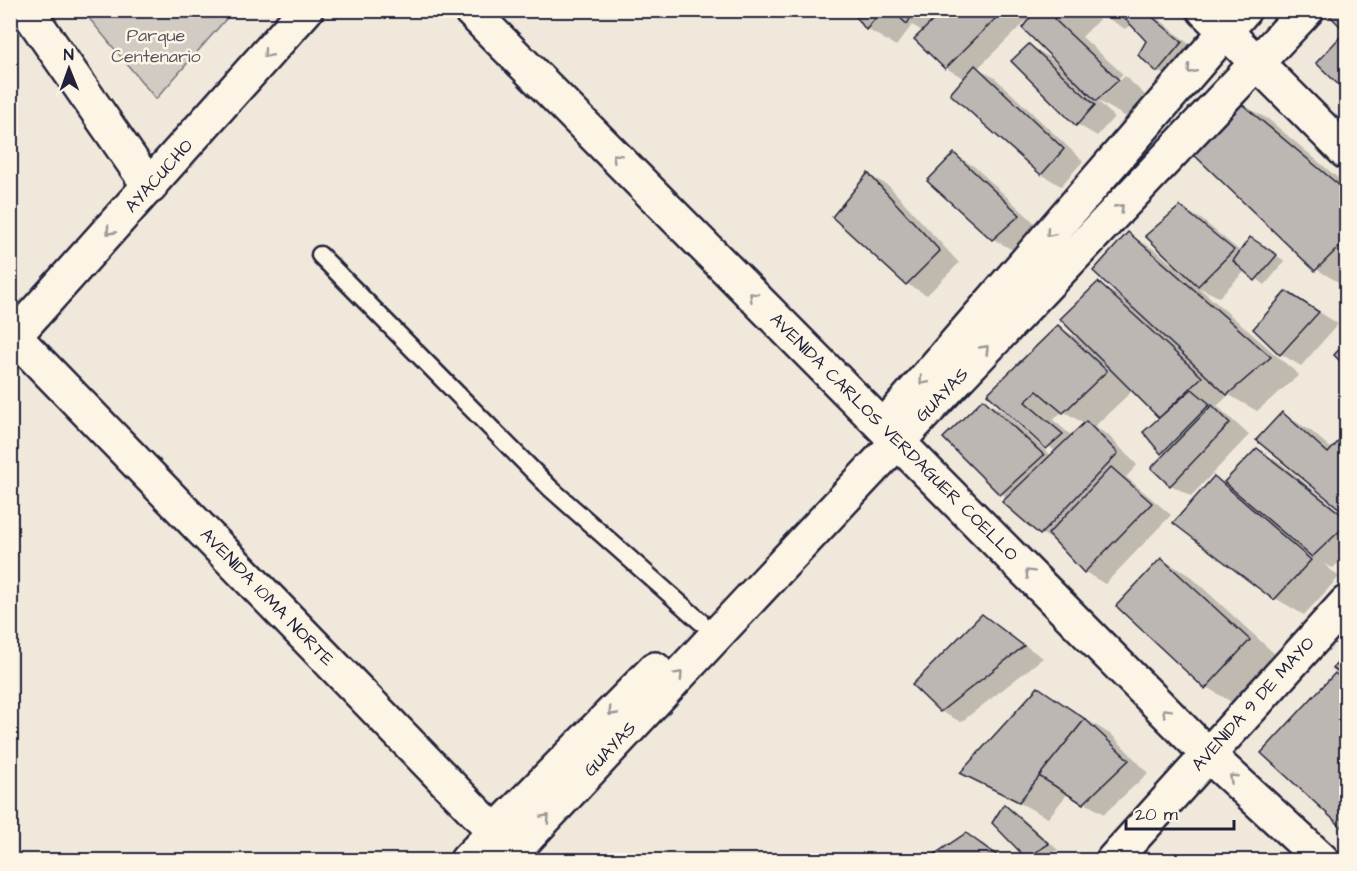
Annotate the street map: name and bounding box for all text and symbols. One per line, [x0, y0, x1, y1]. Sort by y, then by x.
park label: Parque Centenario [111, 23, 201, 69]
north arrow [39, 39, 99, 99]
text: N [64, 44, 74, 66]
one-way arrow [263, 47, 274, 58]
one-way arrow [1188, 63, 1199, 74]
street label: AYACUCHO [119, 134, 199, 218]
one-way arrow [612, 154, 623, 165]
one-way arrow [1113, 205, 1124, 215]
one-way arrow [106, 225, 117, 235]
one-way arrow [1046, 226, 1057, 237]
one-way arrow [750, 292, 761, 303]
street label: AVENIDA CARLOS VERDAGUER COELLO [764, 307, 1024, 567]
one-way arrow [978, 346, 989, 357]
street label: GUAYAS [910, 362, 974, 428]
one-way arrow [919, 374, 930, 385]
street label: AVENIDA 10MA NORTE [194, 522, 340, 672]
one-way arrow [1025, 570, 1036, 580]
street label: AVENIDA 9 DE MAYO [1186, 631, 1320, 777]
one-way arrow [672, 671, 683, 682]
one-way arrow [608, 706, 619, 716]
one-way arrow [1163, 709, 1174, 720]
street label: GUAYAS [578, 716, 642, 782]
one-way arrow [1229, 774, 1240, 785]
scale bar [1126, 793, 1234, 831]
text: 20 m [1135, 802, 1178, 827]
one-way arrow [539, 814, 550, 824]

